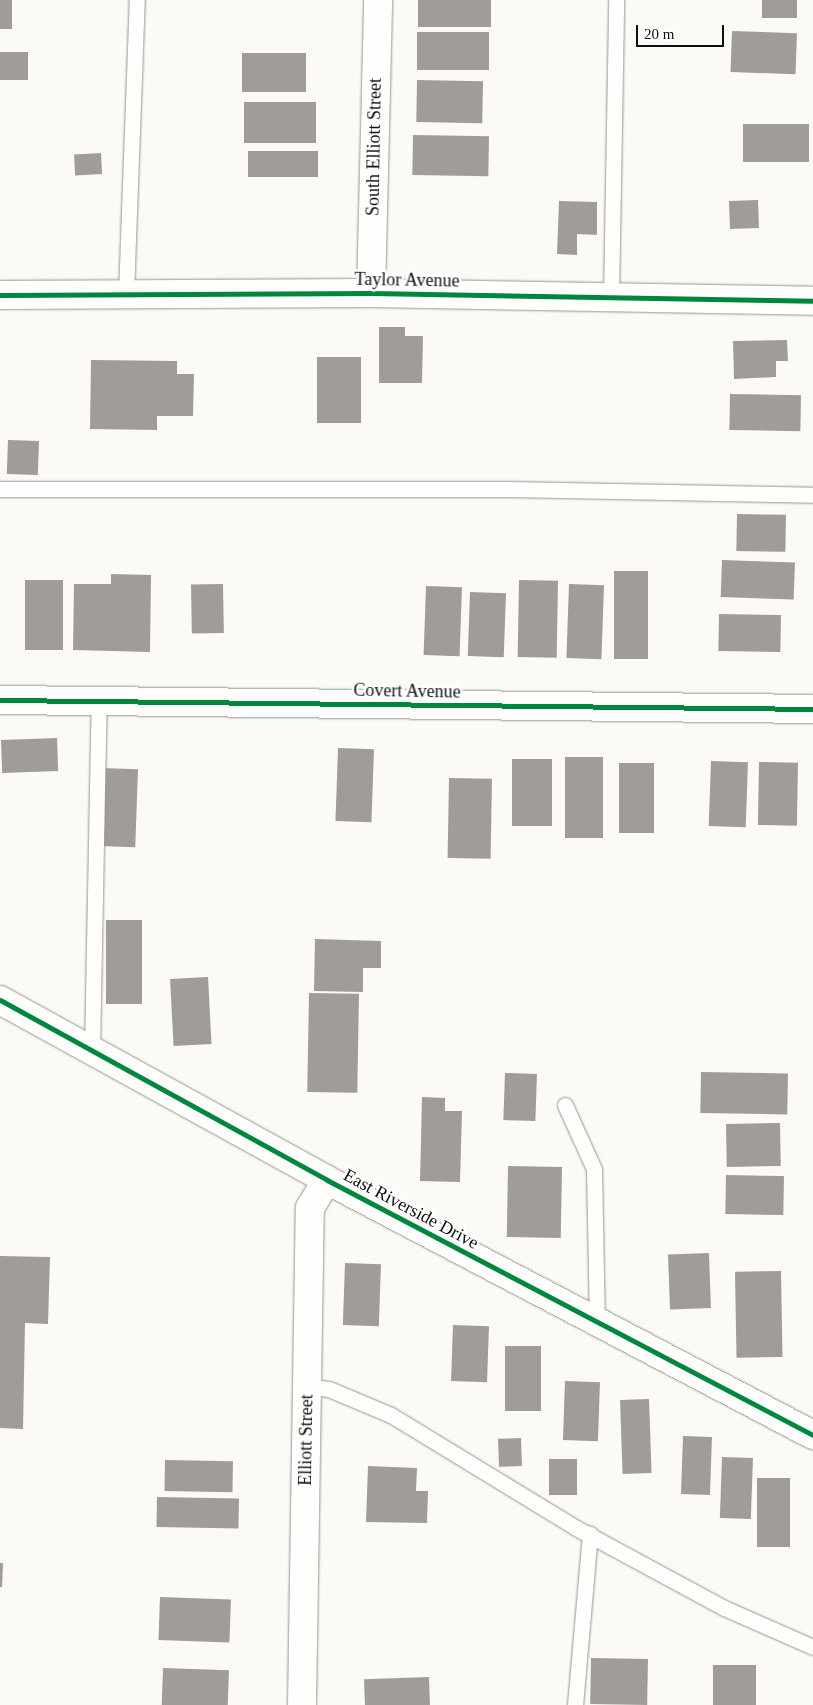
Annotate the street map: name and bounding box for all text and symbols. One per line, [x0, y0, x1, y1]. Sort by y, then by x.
scale bar [638, 15, 726, 47]
text: 20 m [644, 26, 674, 42]
street label: South Elliott Street [362, 78, 386, 216]
street label: Taylor Avenue [354, 268, 460, 292]
street label: Covert Avenue [353, 679, 461, 703]
street label: East Riverside Drive [340, 1164, 482, 1254]
street label: Elliott Street [294, 1394, 318, 1486]

